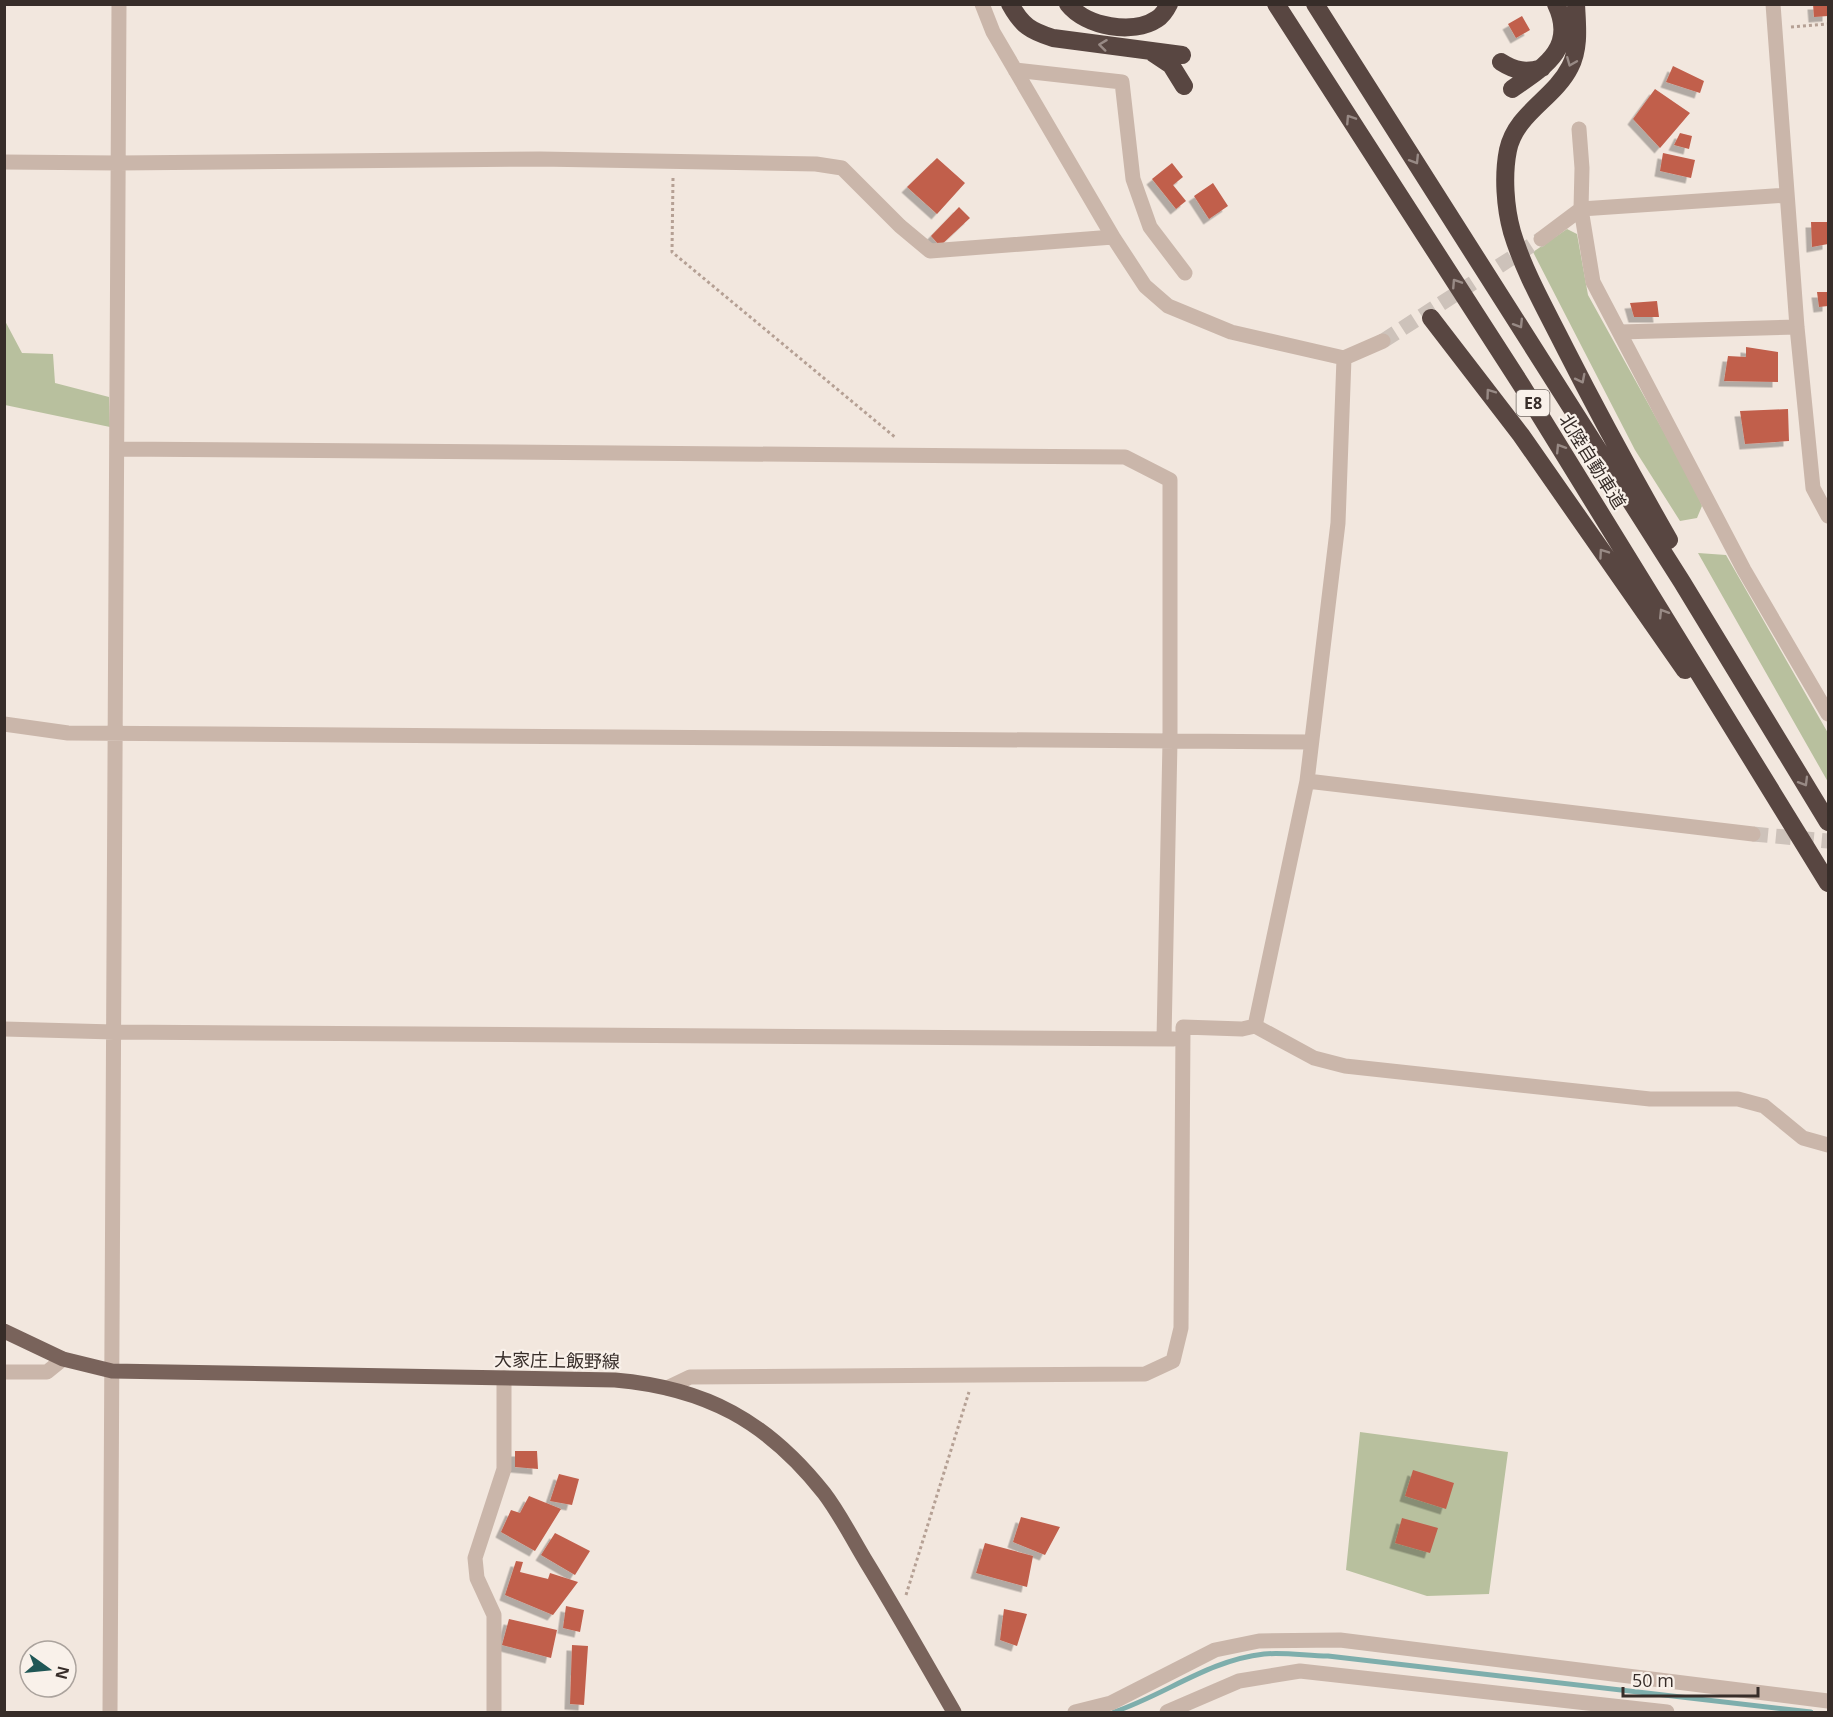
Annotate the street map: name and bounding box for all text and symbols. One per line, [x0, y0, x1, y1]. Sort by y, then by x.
one-way arrow [1098, 39, 1107, 51]
one-way arrow [1566, 56, 1579, 67]
one-way arrow [1346, 115, 1358, 125]
one-way arrow [1407, 153, 1418, 164]
one-way arrow [1451, 279, 1463, 289]
one-way arrow [1512, 318, 1524, 328]
one-way arrow [1574, 373, 1586, 384]
one-way arrow [1487, 389, 1498, 400]
road number: E8 [1516, 390, 1550, 416]
street label: 北陸自動車道 [1554, 409, 1632, 513]
one-way arrow [1556, 444, 1568, 454]
one-way arrow [1599, 548, 1610, 559]
one-way arrow [1659, 609, 1671, 619]
one-way arrow [1797, 776, 1809, 786]
street label: 大家庄上飯野線 [494, 1347, 620, 1373]
north arrow [18, 1639, 78, 1699]
scale bar [1623, 1660, 1758, 1698]
text: N [50, 1664, 75, 1682]
text: 50 m [1632, 1668, 1674, 1692]

